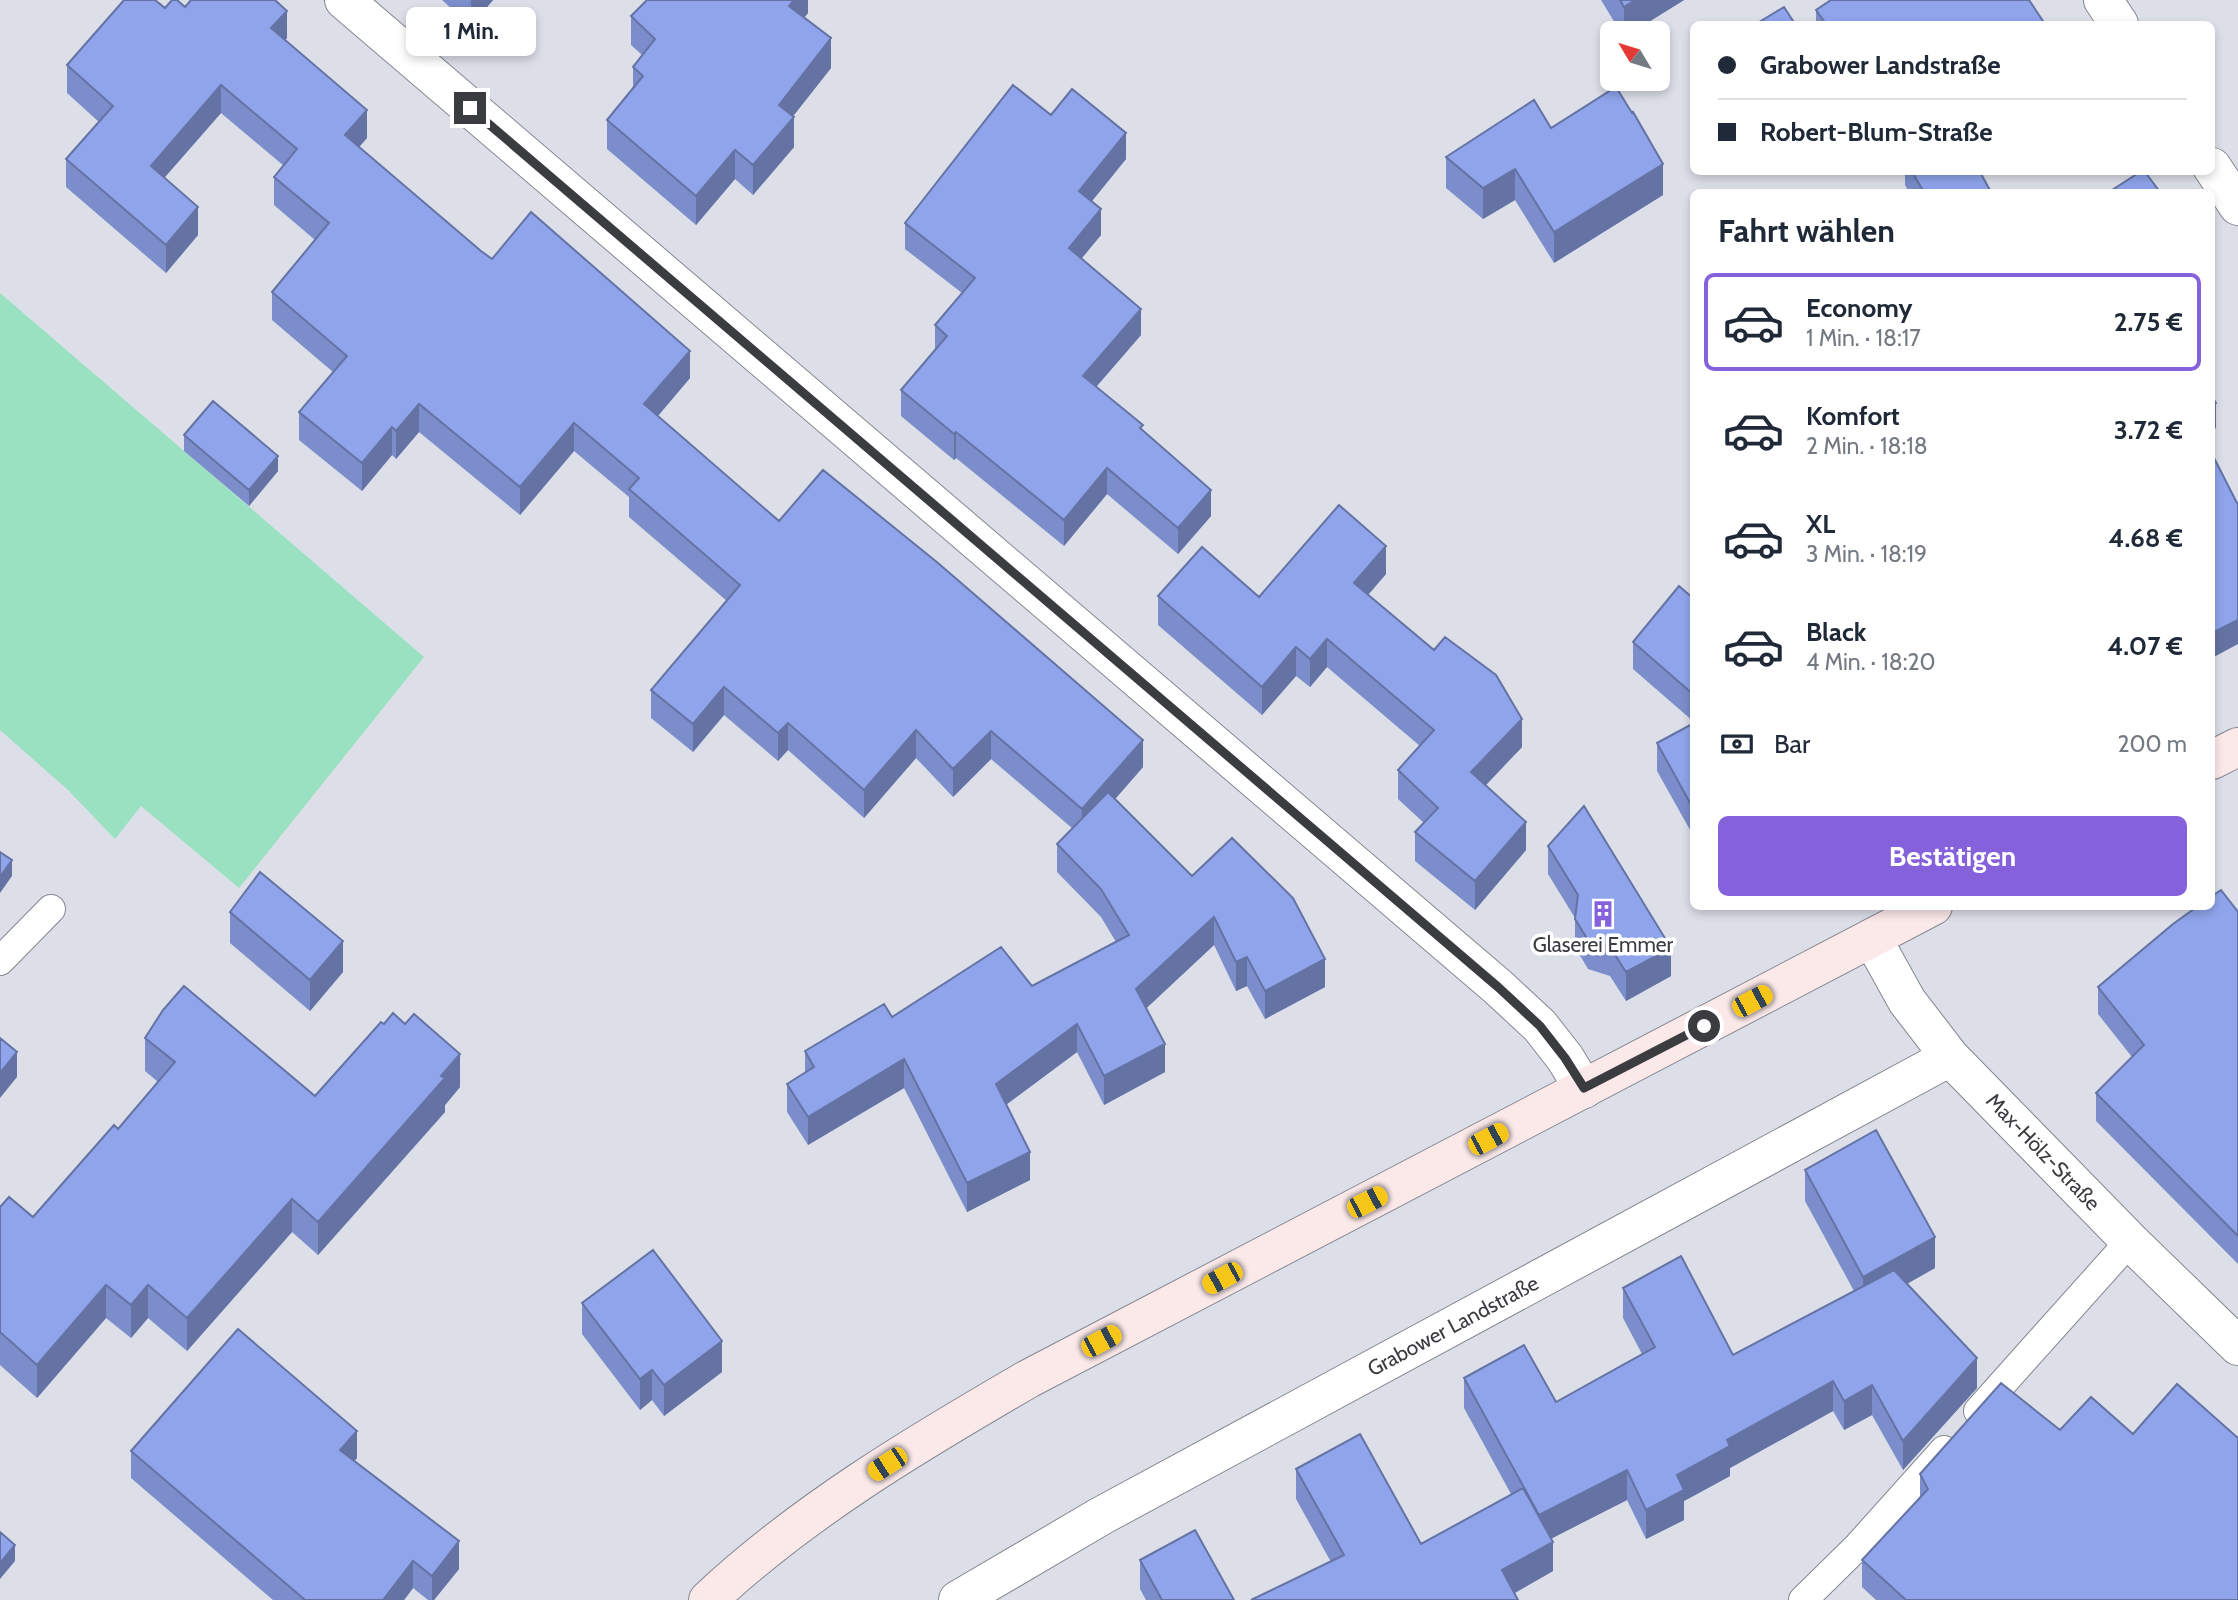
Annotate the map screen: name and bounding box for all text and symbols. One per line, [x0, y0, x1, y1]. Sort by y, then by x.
callout: 1 Min. [405, 7, 535, 56]
text: 1 Min. [443, 17, 499, 45]
north arrow [1600, 21, 1670, 91]
map controls [1600, 21, 1670, 91]
text: Grabower Landstraße [1760, 49, 2001, 81]
route end [454, 92, 486, 124]
text: Robert-Blum-Straße [1760, 116, 1993, 148]
text: Fahrt wählen [1718, 211, 1895, 250]
icon: car [1722, 291, 1785, 354]
text: Economy [1806, 292, 1912, 324]
text: 2.75 € [2114, 306, 2183, 338]
text: 1 Min. · 18:17 [1806, 324, 1921, 352]
icon: car [1722, 399, 1785, 462]
text: Komfort [1806, 400, 1900, 432]
text: 3.72 € [2114, 414, 2183, 446]
text: 2 Min. · 18:18 [1806, 432, 1928, 460]
icon: car [1722, 507, 1785, 570]
text: XL [1806, 508, 1835, 540]
text: 4.68 € [2108, 522, 2183, 554]
text: 3 Min. · 18:19 [1806, 540, 1927, 568]
icon: car [1722, 615, 1785, 678]
text: Black [1806, 616, 1866, 648]
text: 4.07 € [2107, 630, 2183, 662]
text: 4 Min. · 18:20 [1806, 648, 1936, 676]
icon: cash [1718, 725, 1756, 763]
text: Bar [1774, 728, 1810, 760]
text: 200 m [2117, 730, 2187, 758]
button: Bestätigen [1718, 816, 2187, 896]
building icon: Glaserei Emmer [1588, 899, 1618, 929]
place label: Glaserei Emmer [1533, 932, 1674, 957]
car [1729, 982, 1776, 1020]
route start [1688, 1010, 1720, 1042]
street label: Max-Hölz-Straße [1981, 1088, 2106, 1216]
car [1465, 1120, 1512, 1158]
car [1344, 1183, 1391, 1221]
car [1199, 1259, 1246, 1297]
street label: Grabower Landstraße [1363, 1270, 1543, 1381]
car [1078, 1322, 1125, 1360]
car [864, 1444, 911, 1484]

